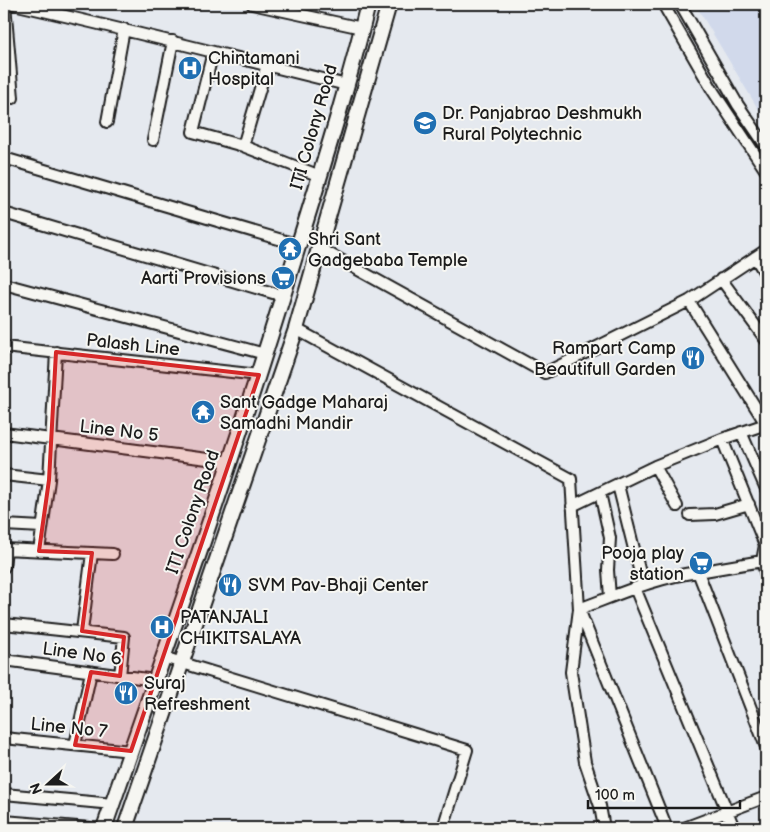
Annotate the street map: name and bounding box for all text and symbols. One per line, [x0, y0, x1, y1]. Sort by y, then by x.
place label: Chintamani Hospital [208, 48, 300, 90]
hospital icon: Chintamani Hospital [177, 55, 203, 81]
street label: ITI Colony Road [286, 62, 342, 192]
place label: Dr. Panjabrao Deshmukh Rural Polytechnic [442, 103, 642, 145]
school or university icon: Dr. Panjabrao Deshmukh Rural Polytechnic [412, 110, 438, 136]
place label: Shri Sant Gadgebaba Temple [308, 229, 468, 271]
temple icon: Shri Sant Gadgebaba Temple [277, 236, 303, 262]
supermarket icon: Aarti Provisions [270, 265, 296, 291]
place label: Aarti Provisions [141, 268, 266, 289]
street label: Palash Line [85, 330, 181, 360]
place label: Rampart Camp Beautifull Garden [534, 338, 676, 380]
restaurant icon: Rampart Camp Beautifull Garden [680, 345, 706, 371]
place label: Sant Gadge Maharaj Samadhi Mandir [220, 392, 388, 434]
temple icon: Sant Gadge Maharaj Samadhi Mandir [190, 399, 216, 425]
street label: Line No 5 [78, 416, 160, 446]
street label: ITI Colony Road [162, 447, 224, 577]
place label: Pooja play station [601, 543, 685, 585]
supermarket icon: Pooja play station [688, 550, 714, 576]
restaurant icon: SVM Pav-Bhaji Center [217, 572, 243, 598]
place label: SVM Pav-Bhaji Center [248, 575, 429, 596]
place label: PATANJALI CHIKITSALAYA [180, 607, 301, 649]
hospital icon: PATANJALI CHIKITSALAYA [149, 614, 175, 640]
street label: Line No 6 [41, 638, 123, 670]
place label: Suraj Refreshment [144, 673, 250, 715]
restaurant icon: Suraj Refreshment [113, 680, 139, 706]
street label: Line No 7 [29, 714, 109, 742]
north arrow [22, 760, 72, 810]
scale bar [588, 777, 740, 809]
text: N [27, 781, 46, 796]
text: 100 m [595, 786, 635, 805]

